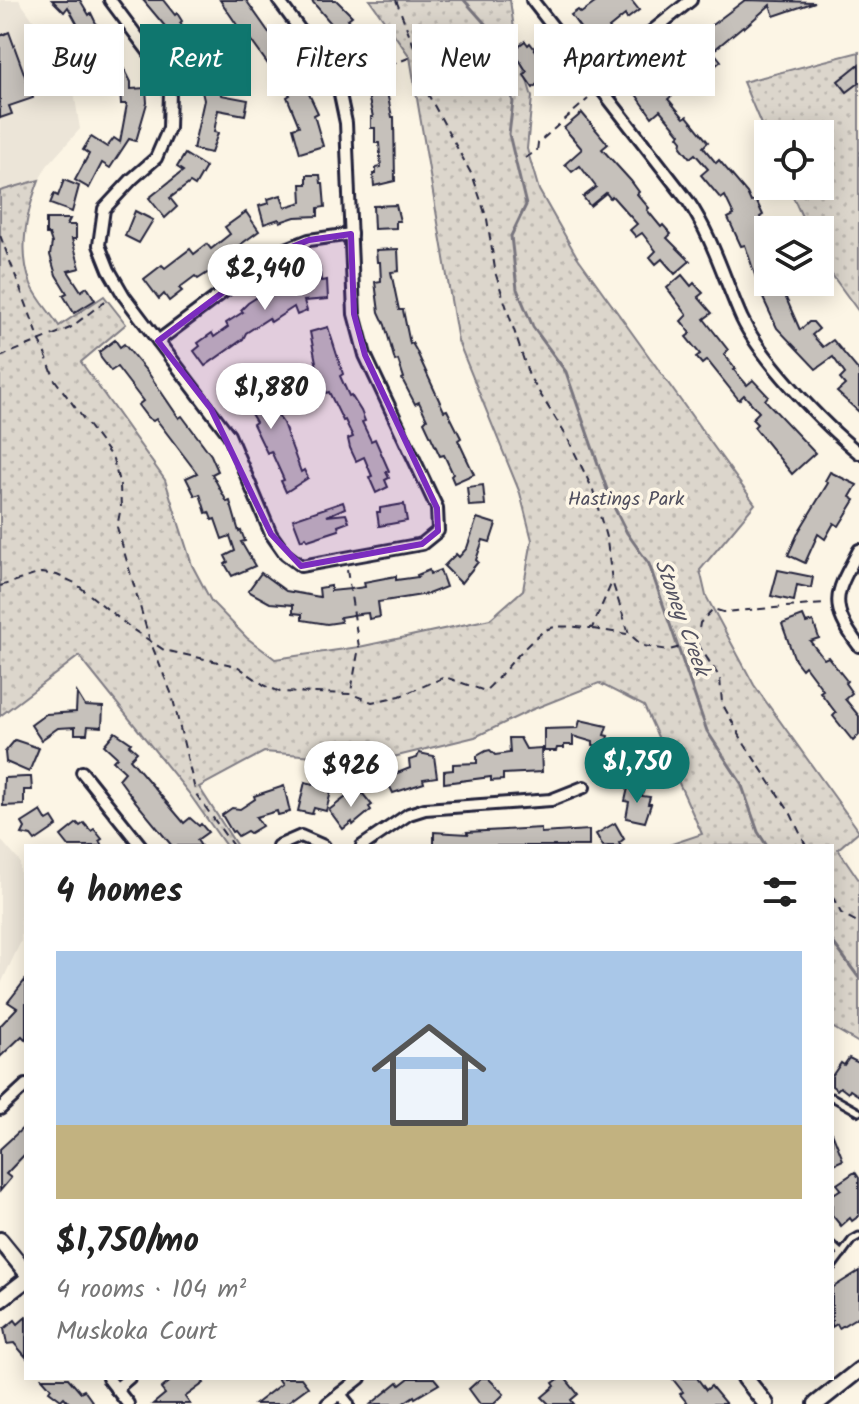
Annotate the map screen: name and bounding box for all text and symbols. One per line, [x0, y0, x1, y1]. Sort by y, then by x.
chip: Buy [24, 24, 124, 96]
chip: Rent [140, 24, 251, 96]
chip: Filters [267, 24, 396, 96]
chip: New [412, 24, 518, 96]
chip: Apartment [534, 24, 715, 96]
map controls [754, 120, 834, 296]
button: locate [754, 120, 834, 200]
button: layers [754, 216, 834, 296]
pin: $2,440 [200, 244, 330, 312]
text: $2,440 [225, 249, 305, 291]
pin: $1,880 [206, 363, 336, 431]
text: $1,880 [234, 368, 308, 410]
park label: Hastings Park [568, 484, 685, 516]
water label: Stoney Creek [643, 555, 719, 684]
pin: $1,750 [572, 737, 702, 805]
pin: $926 [304, 741, 398, 809]
text: $1,750 [603, 742, 671, 784]
text: $926 [322, 746, 380, 788]
text: 4 homes [56, 865, 183, 919]
icon: filters [758, 870, 802, 914]
icon: home [357, 1003, 501, 1147]
text: $1,750/mo [56, 1215, 199, 1269]
text: 4 rooms · 104 m² [56, 1269, 246, 1311]
text: Muskoka Court [56, 1311, 217, 1353]

